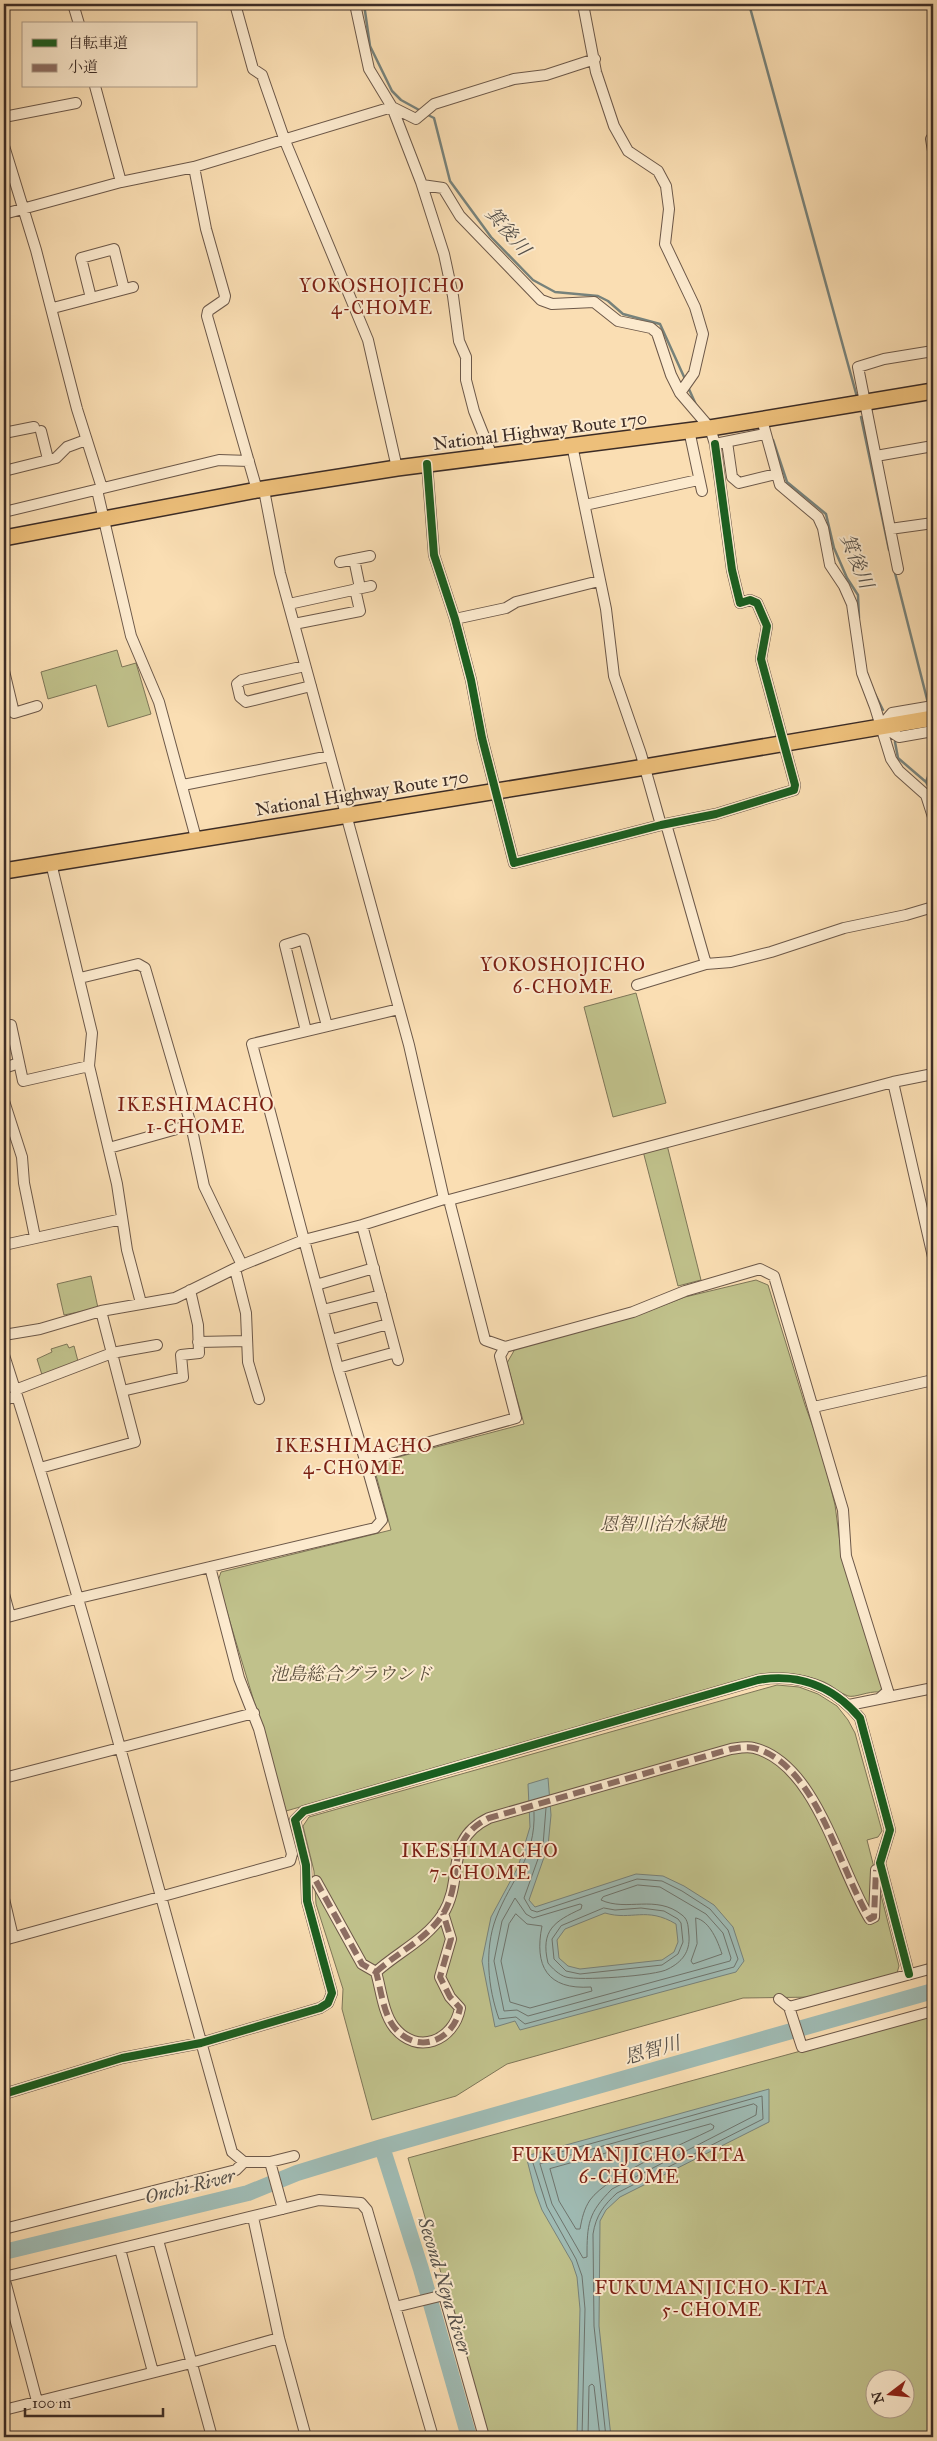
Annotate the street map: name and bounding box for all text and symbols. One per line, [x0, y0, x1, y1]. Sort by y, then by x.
legend [22, 22, 198, 88]
text: 自転車道 [68, 34, 128, 52]
text: 小道 [68, 58, 98, 76]
water label: 箕後川 [481, 202, 537, 262]
district label: YOKOSHOJICHO 4-CHOME [299, 274, 465, 319]
street label: National Highway Route 170 [432, 407, 648, 456]
water label: 箕後川 [836, 530, 879, 594]
street label: National Highway Route 170 [254, 765, 470, 822]
district label: YOKOSHOJICHO 6-CHOME [480, 953, 646, 998]
district label: IKESHIMACHO 1-CHOME [117, 1093, 275, 1138]
district label: IKESHIMACHO 4-CHOME [275, 1434, 433, 1479]
park label: 恩智川治水緑地 [600, 1513, 728, 1535]
park label: 池島総合グラウンド [270, 1663, 433, 1685]
district label: IKESHIMACHO 7-CHOME [401, 1839, 559, 1884]
water label: 恩智川 [621, 2031, 684, 2069]
district label: FUKUMANJICHO-KITA 6-CHOME [511, 2143, 747, 2188]
water label: Onchi River [142, 2163, 239, 2208]
water label: Second Neya River [413, 2214, 477, 2358]
district label: FUKUMANJICHO-KITA 5-CHOME [594, 2276, 830, 2321]
north arrow [864, 2368, 914, 2418]
scale bar [25, 2386, 162, 2418]
text: N [868, 2389, 888, 2405]
text: 100 m [32, 2394, 72, 2412]

